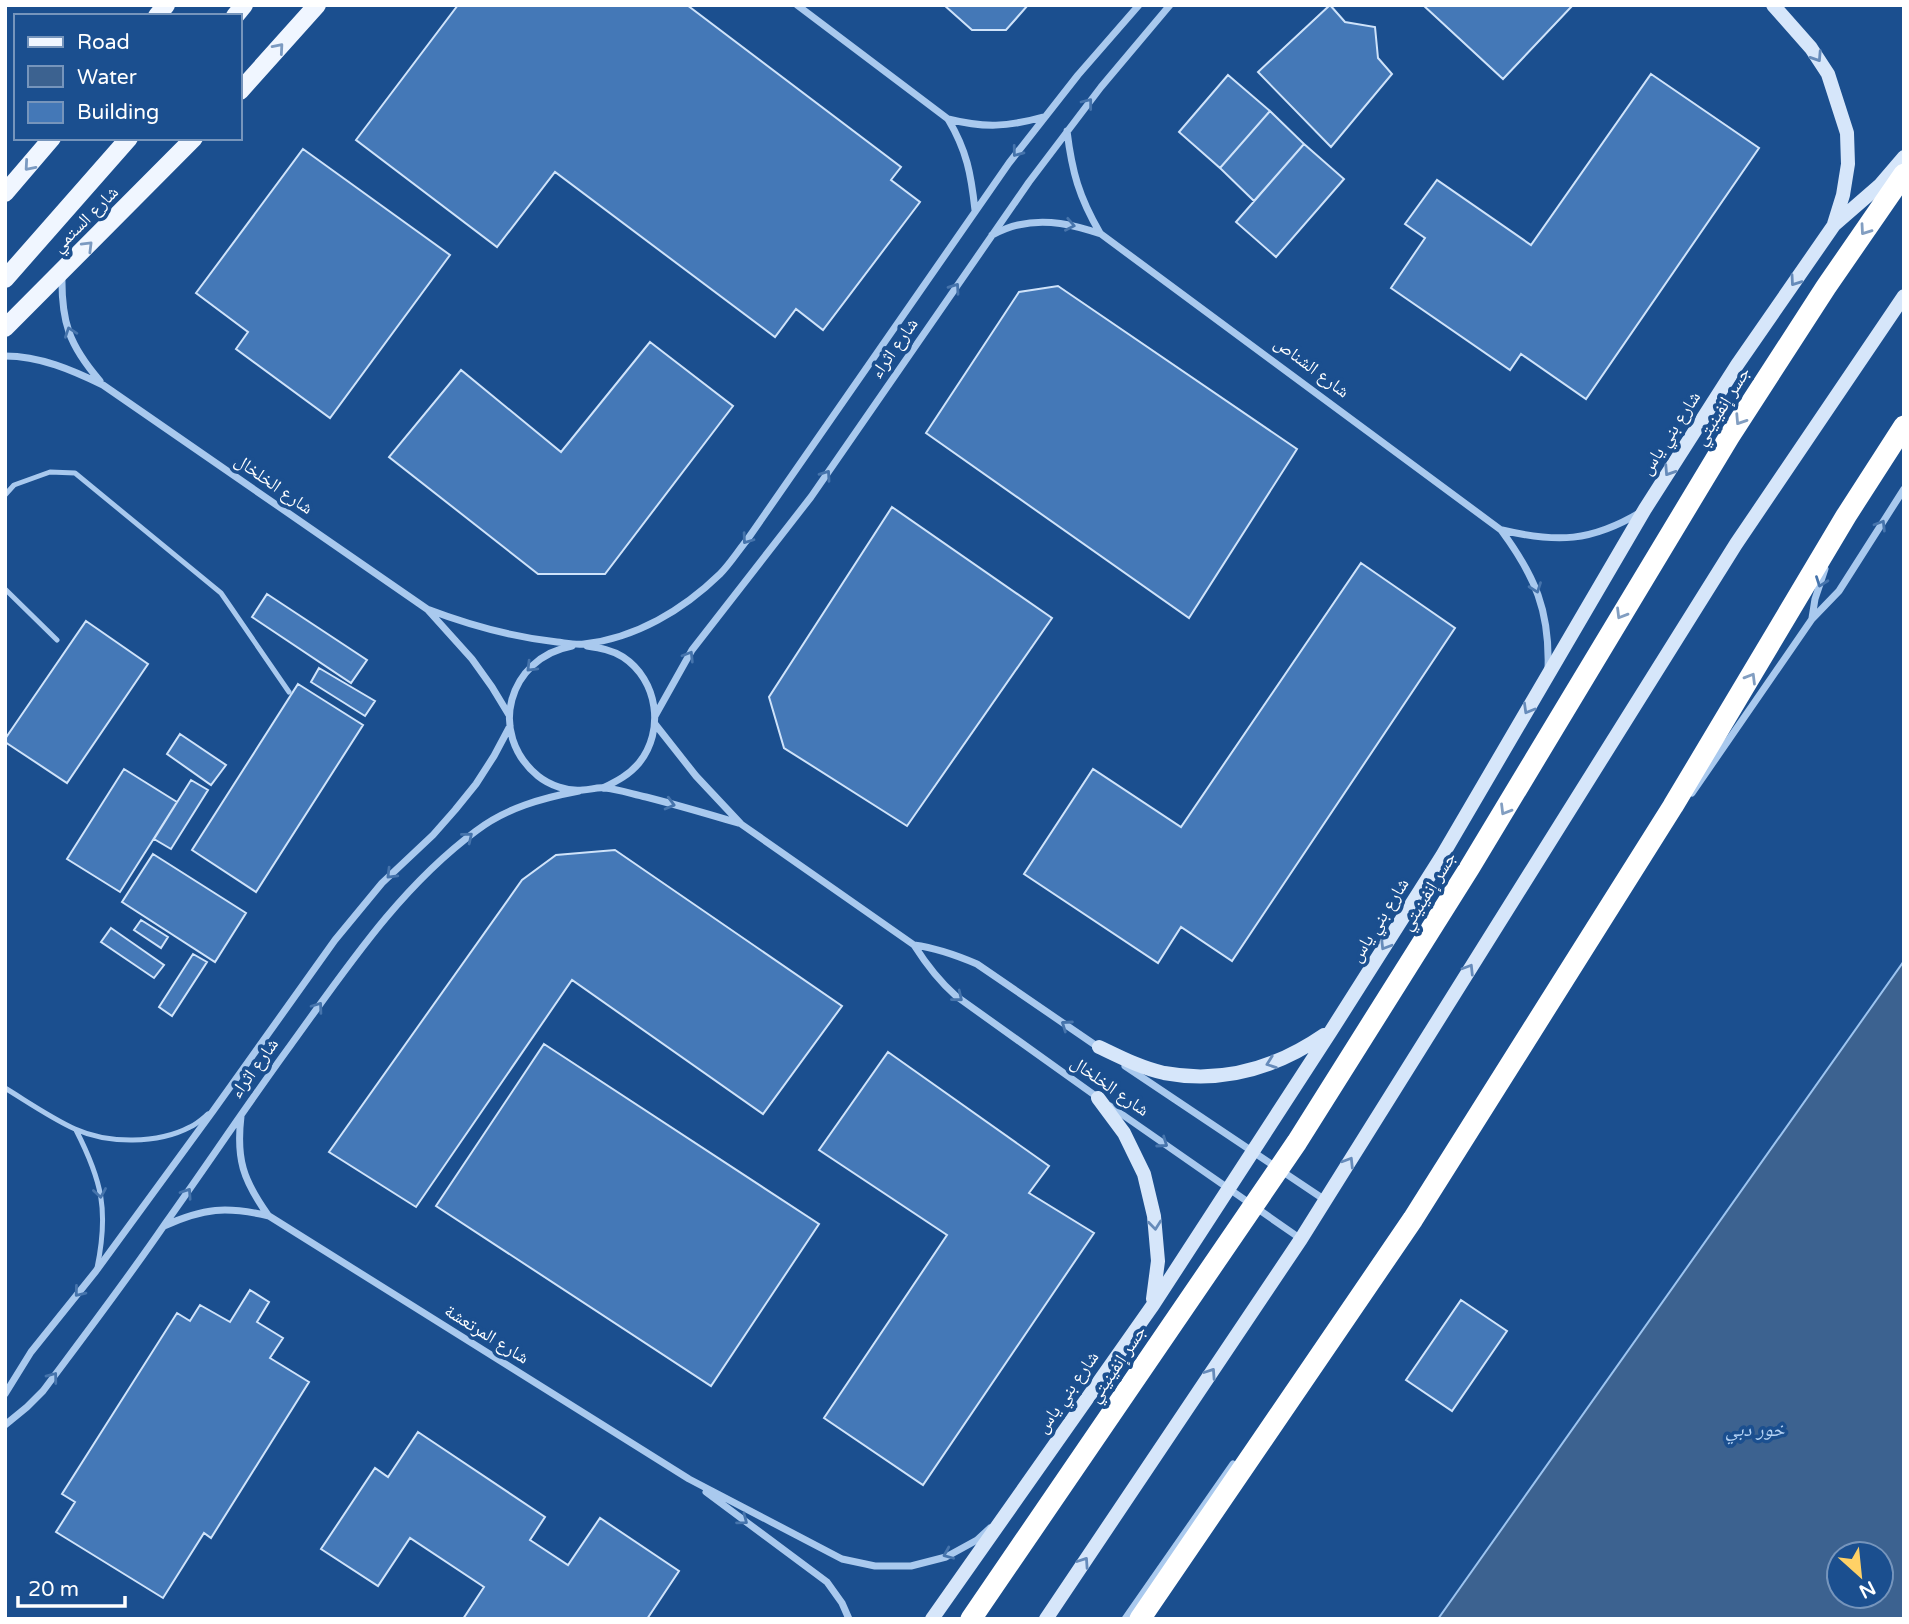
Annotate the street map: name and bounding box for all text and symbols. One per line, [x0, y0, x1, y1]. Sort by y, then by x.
legend [14, 14, 242, 140]
text: Road [77, 30, 130, 55]
one-way arrow [271, 44, 283, 57]
one-way arrow [1809, 49, 1822, 62]
text: Water [77, 65, 137, 90]
one-way arrow [1080, 99, 1093, 111]
text: Building [77, 100, 159, 125]
one-way arrow [1013, 144, 1026, 157]
one-way arrow [25, 158, 37, 171]
street label: شارع الستمي [47, 181, 125, 259]
one-way arrow [1064, 217, 1076, 232]
one-way arrow [1860, 223, 1873, 236]
one-way arrow [80, 241, 93, 254]
one-way arrow [1790, 274, 1803, 287]
one-way arrow [947, 283, 959, 296]
street label: شارع اثراء [865, 314, 923, 382]
one-way arrow [64, 327, 78, 339]
street label: شارع الشناص [1270, 332, 1354, 402]
street label: جسر إنفينيتي [1689, 363, 1758, 451]
street label: شارع بني ياس [1635, 387, 1708, 481]
one-way arrow [1735, 413, 1748, 426]
street label: شارع الخلخال [231, 449, 317, 519]
one-way arrow [1665, 463, 1678, 476]
one-way arrow [818, 470, 830, 483]
one-way arrow [1873, 520, 1886, 533]
one-way arrow [743, 531, 755, 544]
one-way arrow [1815, 575, 1829, 587]
one-way arrow [1527, 582, 1541, 594]
one-way arrow [1616, 607, 1629, 620]
one-way arrow [680, 651, 693, 664]
one-way arrow [527, 658, 540, 671]
one-way arrow [1742, 673, 1755, 686]
one-way arrow [1524, 701, 1537, 714]
one-way arrow [663, 796, 675, 810]
one-way arrow [1500, 802, 1513, 815]
one-way arrow [460, 833, 473, 845]
street label: جسر إنفينيتي [1395, 848, 1464, 936]
one-way arrow [387, 866, 399, 878]
street label: شارع بني ياس [1344, 874, 1417, 968]
one-way arrow [1381, 938, 1394, 951]
one-way arrow [1461, 964, 1474, 977]
one-way arrow [950, 988, 962, 1001]
one-way arrow [310, 1002, 323, 1015]
one-way arrow [1061, 1021, 1074, 1033]
street label: شارع اثراء [225, 1034, 283, 1102]
street label: شارع الخلخال [1067, 1051, 1153, 1121]
one-way arrow [1266, 1055, 1278, 1069]
one-way arrow [1155, 1135, 1168, 1147]
one-way arrow [1340, 1157, 1353, 1170]
one-way arrow [92, 1187, 107, 1199]
one-way arrow [179, 1187, 192, 1200]
one-way arrow [1147, 1220, 1162, 1231]
one-way arrow [75, 1284, 88, 1296]
street label: شارع المرتعشة [441, 1299, 533, 1369]
street label: جسر إنفينيتي [1083, 1321, 1154, 1409]
street label: شارع بني ياس [1031, 1347, 1106, 1439]
one-way arrow [1203, 1368, 1215, 1381]
one-way arrow [45, 1372, 58, 1385]
water label: خور دبي [1725, 1419, 1786, 1445]
one-way arrow [736, 1512, 748, 1525]
north arrow [1825, 1540, 1895, 1610]
one-way arrow [943, 1546, 955, 1560]
one-way arrow [1076, 1557, 1088, 1570]
scale bar [18, 1564, 124, 1608]
text: N [1855, 1576, 1879, 1603]
text: 20 m [28, 1577, 79, 1602]

